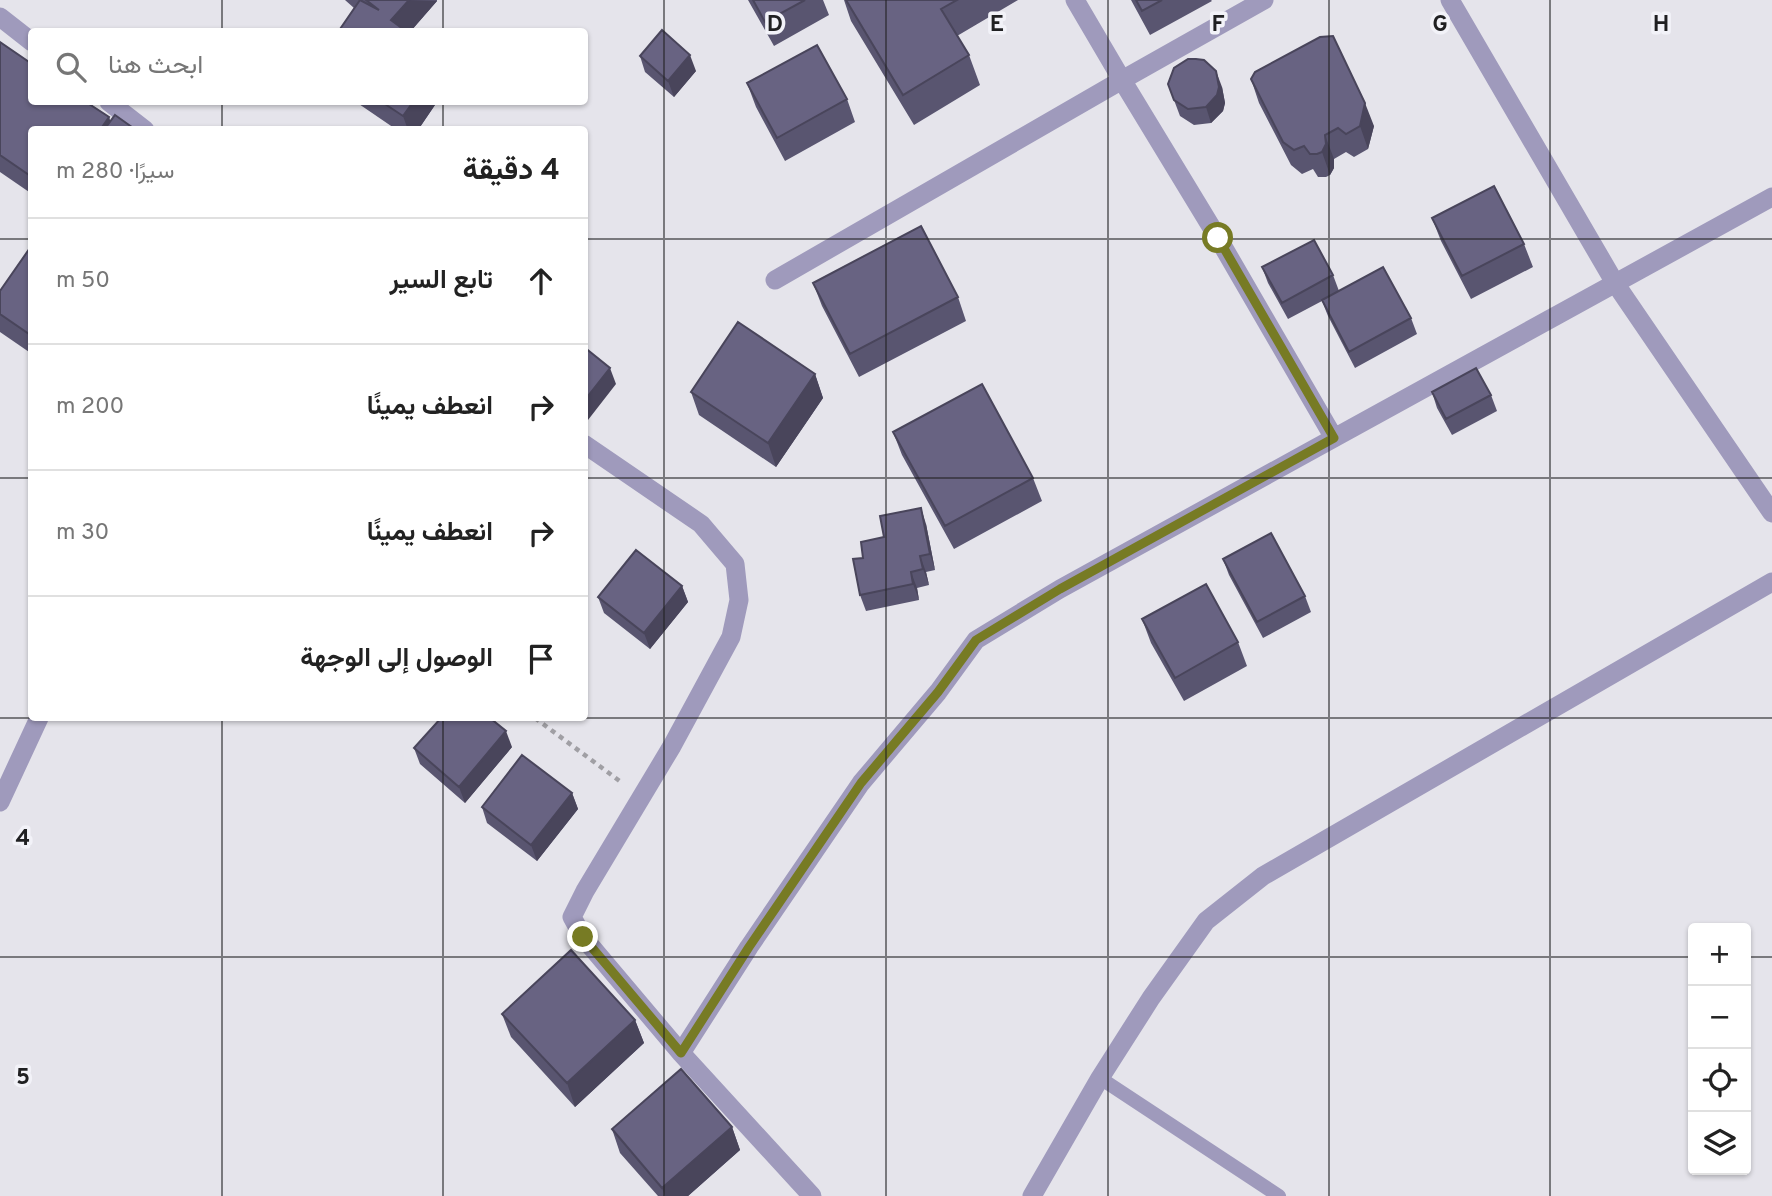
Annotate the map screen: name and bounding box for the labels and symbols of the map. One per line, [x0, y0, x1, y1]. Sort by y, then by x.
text: D [767, 11, 783, 40]
text: E [990, 11, 1004, 40]
text: F [1211, 11, 1225, 40]
text: G [1432, 11, 1448, 40]
text: H [1653, 11, 1669, 40]
route start [1202, 222, 1233, 253]
text: 4 [16, 825, 30, 854]
route end [567, 921, 598, 952]
text: 5 [16, 1064, 30, 1093]

